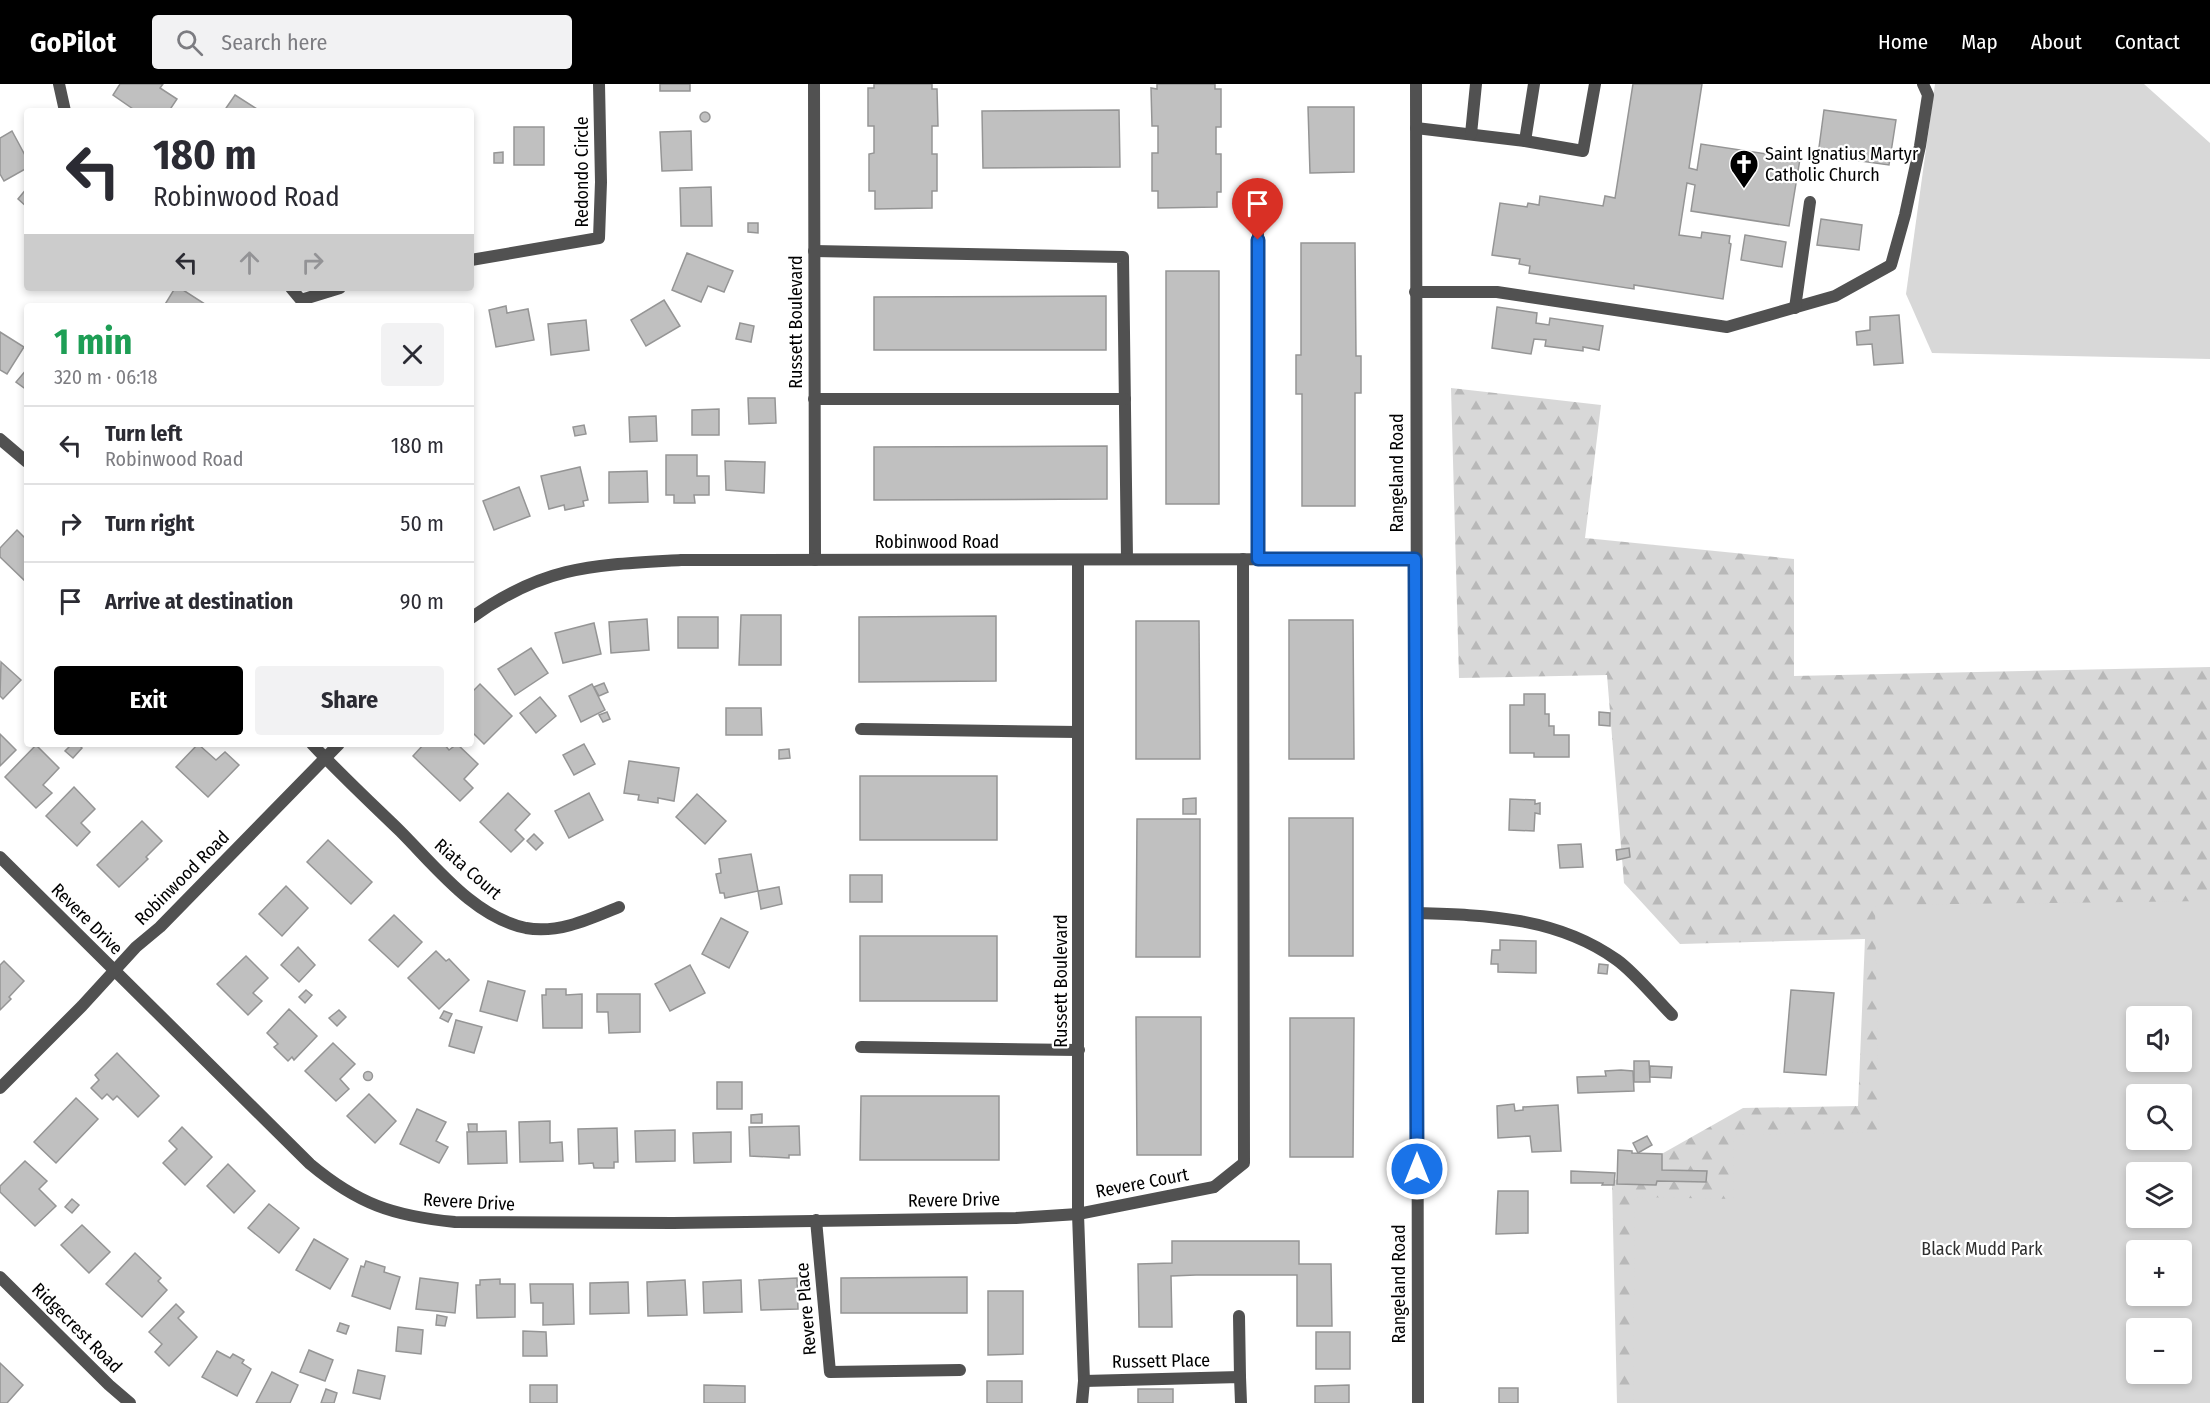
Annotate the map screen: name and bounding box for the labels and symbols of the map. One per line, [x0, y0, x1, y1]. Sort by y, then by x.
street label: Redondo Circle [571, 116, 593, 228]
place label: Saint Ignatius Martyr Catholic Church [1765, 143, 1919, 186]
church icon: Saint Ignatius Martyr Catholic Church [1728, 148, 1760, 190]
pin [1232, 178, 1283, 240]
street label: Russett Boulevard [785, 255, 807, 389]
street label: Rangeland Road [1386, 413, 1408, 533]
street label: Robinwood Road [875, 531, 999, 553]
street label: Robinwood Road [130, 826, 234, 930]
street label: Riata Court [430, 834, 506, 904]
street label: Revere Drive [47, 879, 127, 959]
street label: Russett Boulevard [1050, 914, 1072, 1048]
position arrow [1385, 1137, 1449, 1201]
street label: Revere Court [1094, 1163, 1190, 1203]
street label: Revere Drive [908, 1188, 1000, 1212]
street label: Revere Drive [422, 1189, 516, 1215]
street label: Rangeland Road [1388, 1224, 1410, 1344]
park label: Black Mudd Park [1921, 1238, 2043, 1260]
street label: Revere Place [791, 1262, 821, 1356]
street label: Ridgecrest Road [27, 1278, 127, 1378]
street label: Russett Place [1112, 1349, 1210, 1373]

